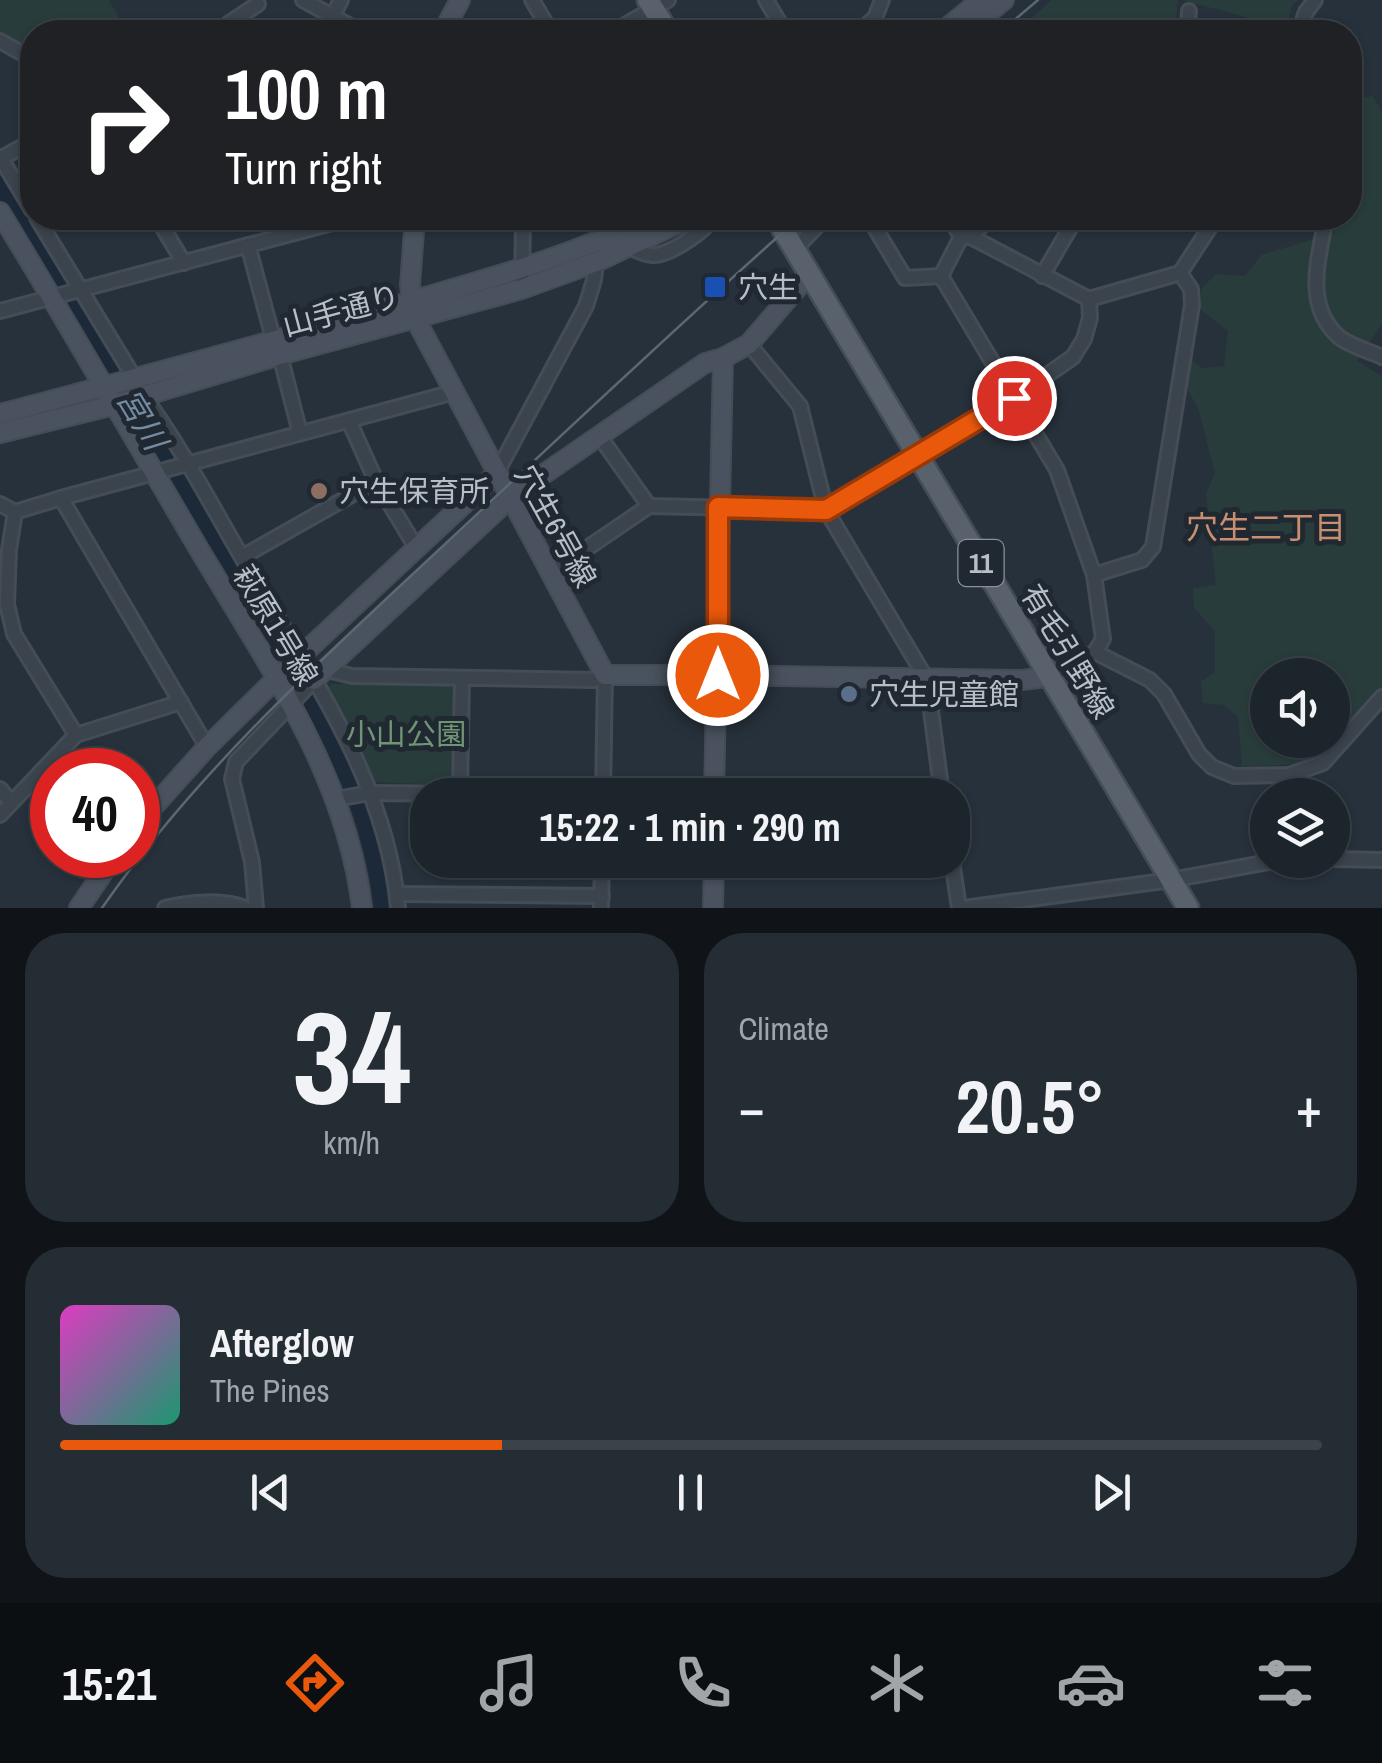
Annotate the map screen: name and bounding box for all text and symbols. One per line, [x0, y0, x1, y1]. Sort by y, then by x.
text: 100 m [225, 47, 388, 141]
icon: right [60, 60, 190, 190]
text: Turn right [225, 137, 382, 198]
place label: 穴生 [738, 267, 798, 307]
marker: 穴生 [702, 274, 728, 300]
street label: 山手通り [278, 275, 404, 345]
pin [972, 356, 1057, 441]
icon: arrive [987, 371, 1042, 426]
water label: 宮川 [107, 380, 178, 460]
street label: 穴生6号線 [506, 458, 606, 594]
place label: 穴生保育所 [339, 471, 489, 511]
marker: 穴生保育所 [308, 480, 330, 502]
district label: 穴生二丁目 [1186, 506, 1346, 549]
road number: 11 [958, 540, 1004, 586]
street label: 萩原1号線 [224, 557, 328, 693]
street label: 有毛引野線 [1012, 576, 1124, 726]
position arrow [666, 623, 770, 727]
map controls [1250, 658, 1350, 878]
button: sound [1250, 658, 1350, 758]
place label: 穴生児童館 [869, 674, 1019, 714]
marker: 穴生児童館 [838, 683, 860, 705]
park label: 小山公園 [346, 714, 466, 754]
speed limit sign: 40 [30, 748, 160, 878]
button: layers [1250, 778, 1350, 878]
text: 15:22 · 1 min · 290 m [539, 802, 841, 853]
text: 34 [292, 968, 411, 1144]
text: Climate [739, 1007, 829, 1050]
text: 20.5° [955, 1055, 1105, 1156]
text: − [739, 1070, 765, 1144]
text: + [1296, 1070, 1322, 1144]
text: km/h [323, 1121, 380, 1164]
text: Afterglow [210, 1318, 354, 1369]
text: The Pines [210, 1369, 330, 1412]
icon: previous [243, 1465, 298, 1520]
icon: pause [663, 1465, 718, 1520]
icon: next [1084, 1465, 1139, 1520]
icon: directions [280, 1648, 350, 1718]
icon: music [474, 1648, 544, 1718]
icon: phone [668, 1648, 738, 1718]
icon: climate [862, 1648, 932, 1718]
icon: car [1056, 1648, 1126, 1718]
icon: filters [1250, 1648, 1320, 1718]
text: 15:21 [62, 1653, 156, 1714]

